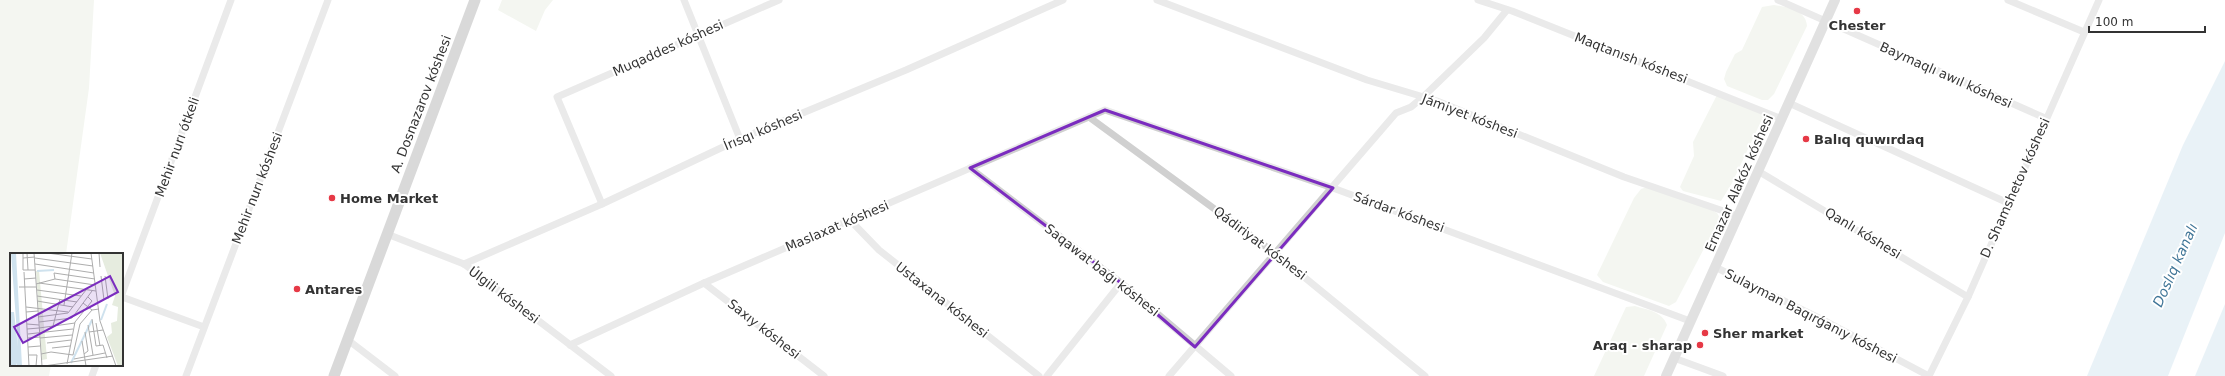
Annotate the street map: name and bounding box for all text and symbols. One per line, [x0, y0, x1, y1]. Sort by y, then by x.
marker: Chester [1852, 6, 1862, 16]
scale bar [2089, 8, 2205, 34]
text: 100 m [2095, 15, 2133, 29]
street label: Muqaddes kóshesi [610, 17, 726, 79]
place label: Chester [1829, 18, 1886, 33]
street label: Maqtanısh kóshesi [1572, 30, 1690, 86]
street label: A. Dosnazarov kóshesi [388, 33, 454, 175]
street label: Baymaqlı awıl kóshesi [1878, 39, 2014, 111]
street label: Jámiyet kóshesi [1419, 90, 1520, 141]
street label: Mehir nurı ótkeli [152, 95, 202, 199]
street label: Írısqı kóshesi [721, 107, 805, 153]
street label: Ernazar Alakóz kóshesi [1702, 112, 1776, 254]
street label: D. Shamshetov kóshesi [1977, 116, 2053, 260]
street label: Mehir nurı kóshesi [229, 130, 285, 246]
place label: Balıq quwırdaq [1814, 132, 1924, 147]
marker: Balıq quwırdaq [1801, 134, 1811, 144]
street label: Sárdar kóshesi [1352, 189, 1446, 235]
place label: Home Market [340, 191, 438, 206]
marker: Home Market [327, 193, 337, 203]
street label: Maslaxat kóshesi [783, 197, 891, 255]
street label: Qádiriyat kóshesi [1211, 203, 1309, 283]
street label: Qanlı kóshesi [1822, 204, 1904, 262]
street label: Saqawat baǵı kóshesi [1042, 221, 1162, 319]
water label: Doslıq kanalı [2149, 221, 2201, 309]
inset map [10, 253, 123, 366]
street label: Ustaxana kóshesi [893, 259, 991, 341]
street label: Úlgili kóshesi [466, 264, 542, 326]
street label: Sulayman Baqırǵanıy kóshesi [1722, 266, 1900, 366]
place label: Antares [305, 282, 363, 297]
marker: Antares [292, 284, 302, 294]
street label: Saxıy kóshesi [725, 296, 803, 362]
place label: Sher market [1713, 326, 1803, 341]
marker: Sher market [1700, 328, 1710, 338]
place label: Araq - sharap [1593, 338, 1692, 353]
marker: Araq - sharap [1695, 340, 1705, 350]

